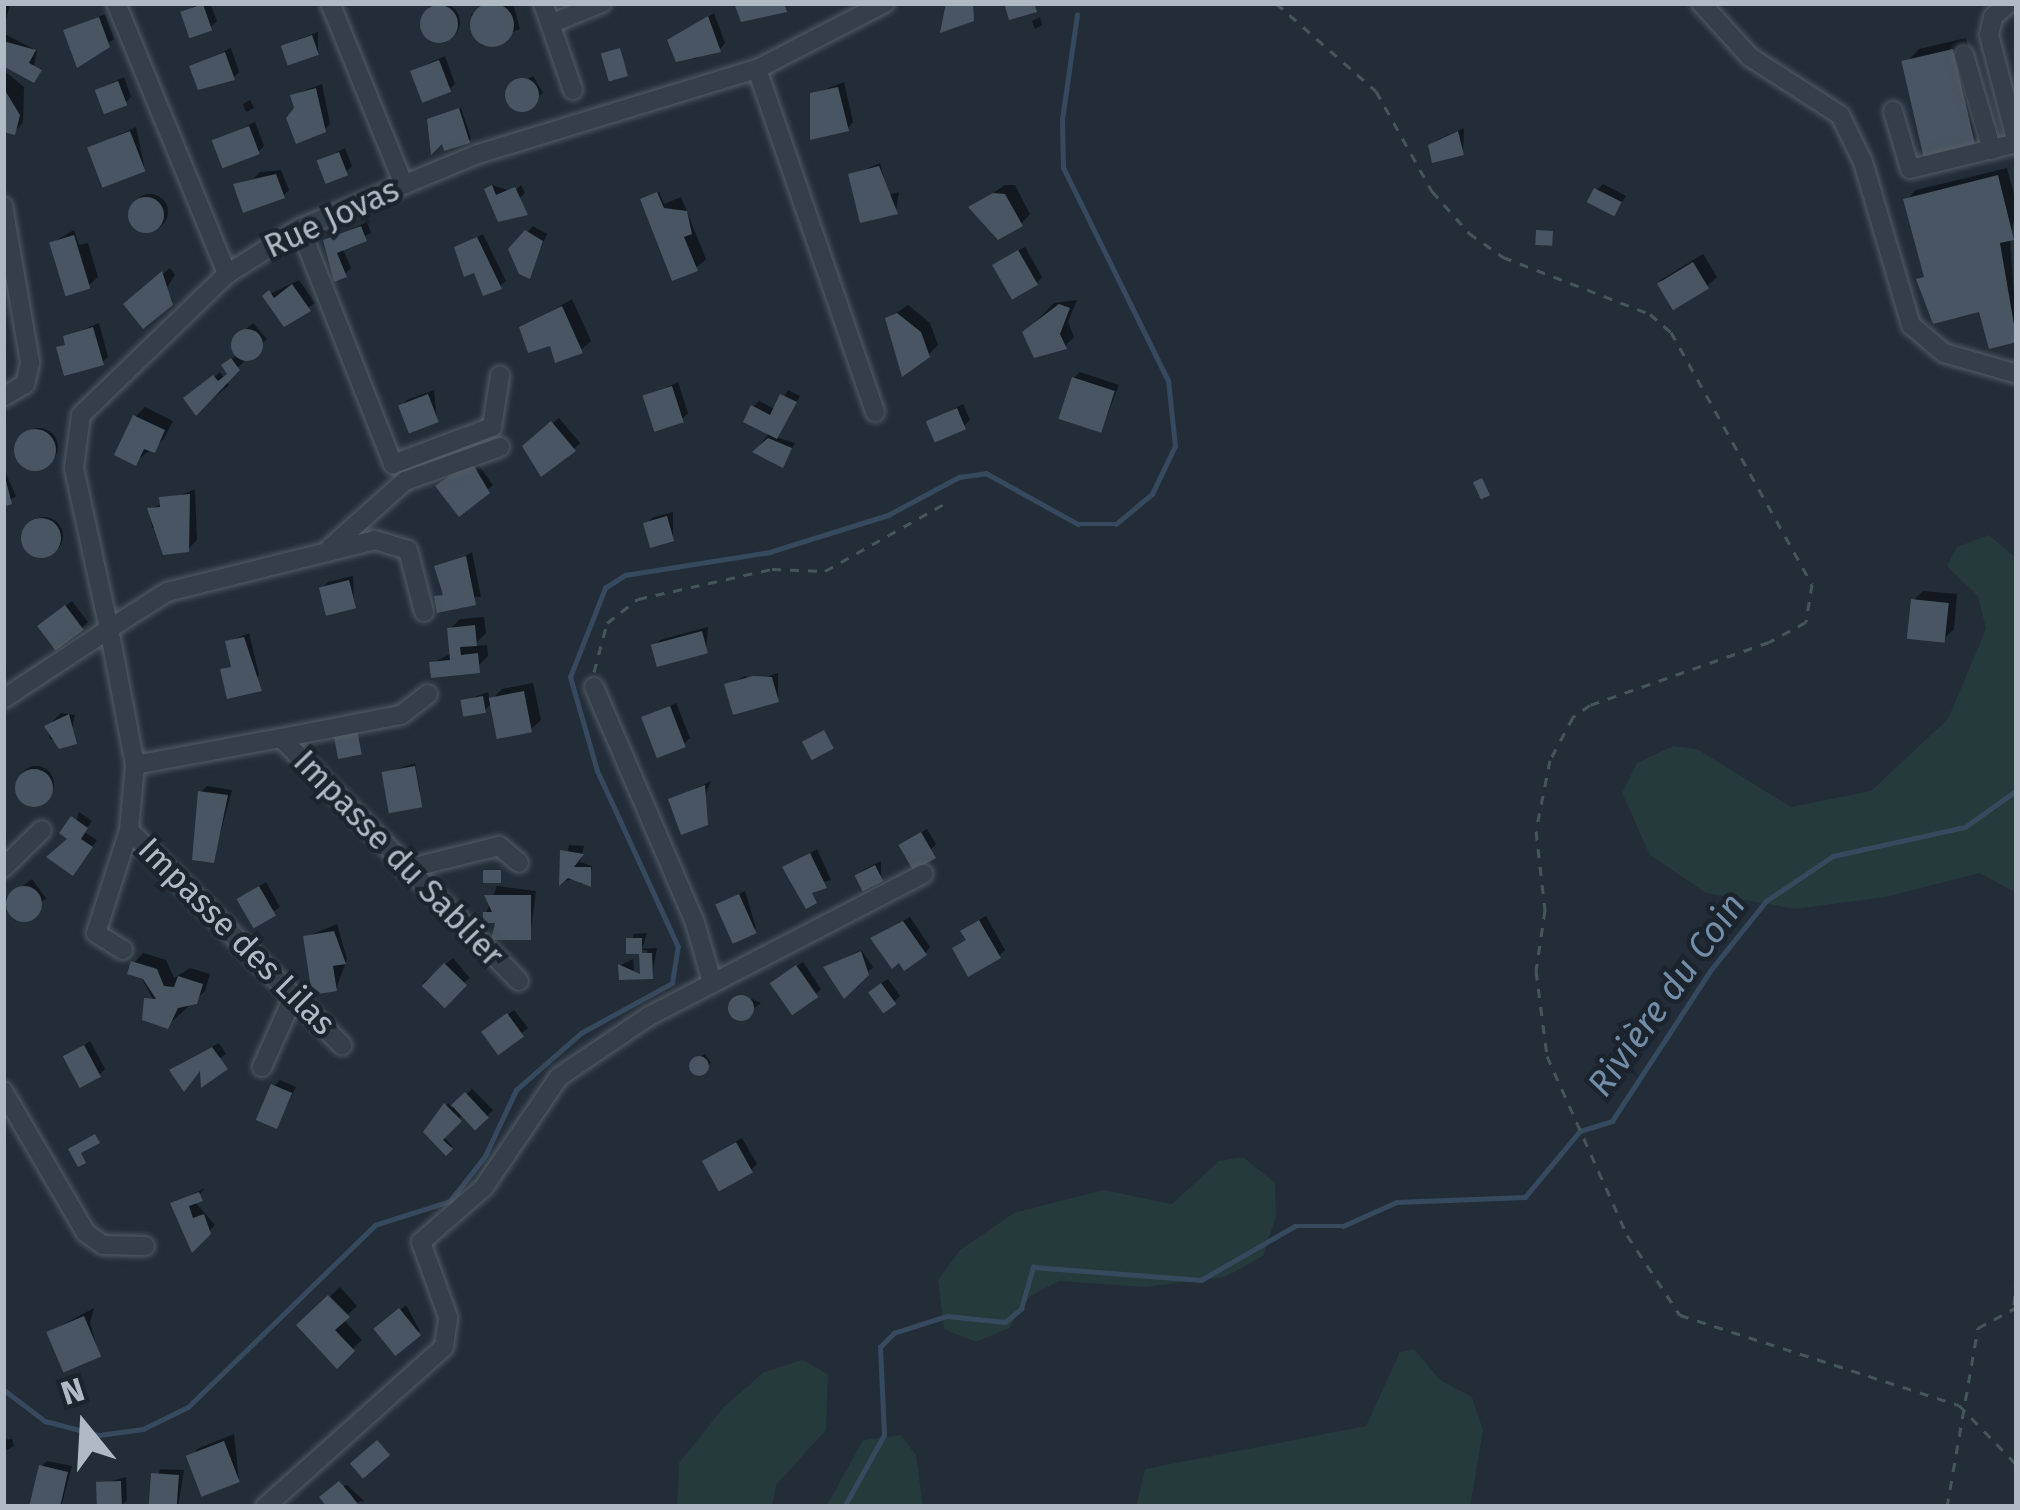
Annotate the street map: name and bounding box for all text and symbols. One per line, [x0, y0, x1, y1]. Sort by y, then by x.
street label: Rue Jovas [258, 171, 406, 267]
street label: Impasse du Sablier [285, 743, 511, 975]
street label: Impasse des Lilas [129, 830, 343, 1044]
water label: Rivière du Coin [1579, 885, 1755, 1105]
north arrow [24, 1366, 144, 1486]
text: N [56, 1369, 89, 1414]

